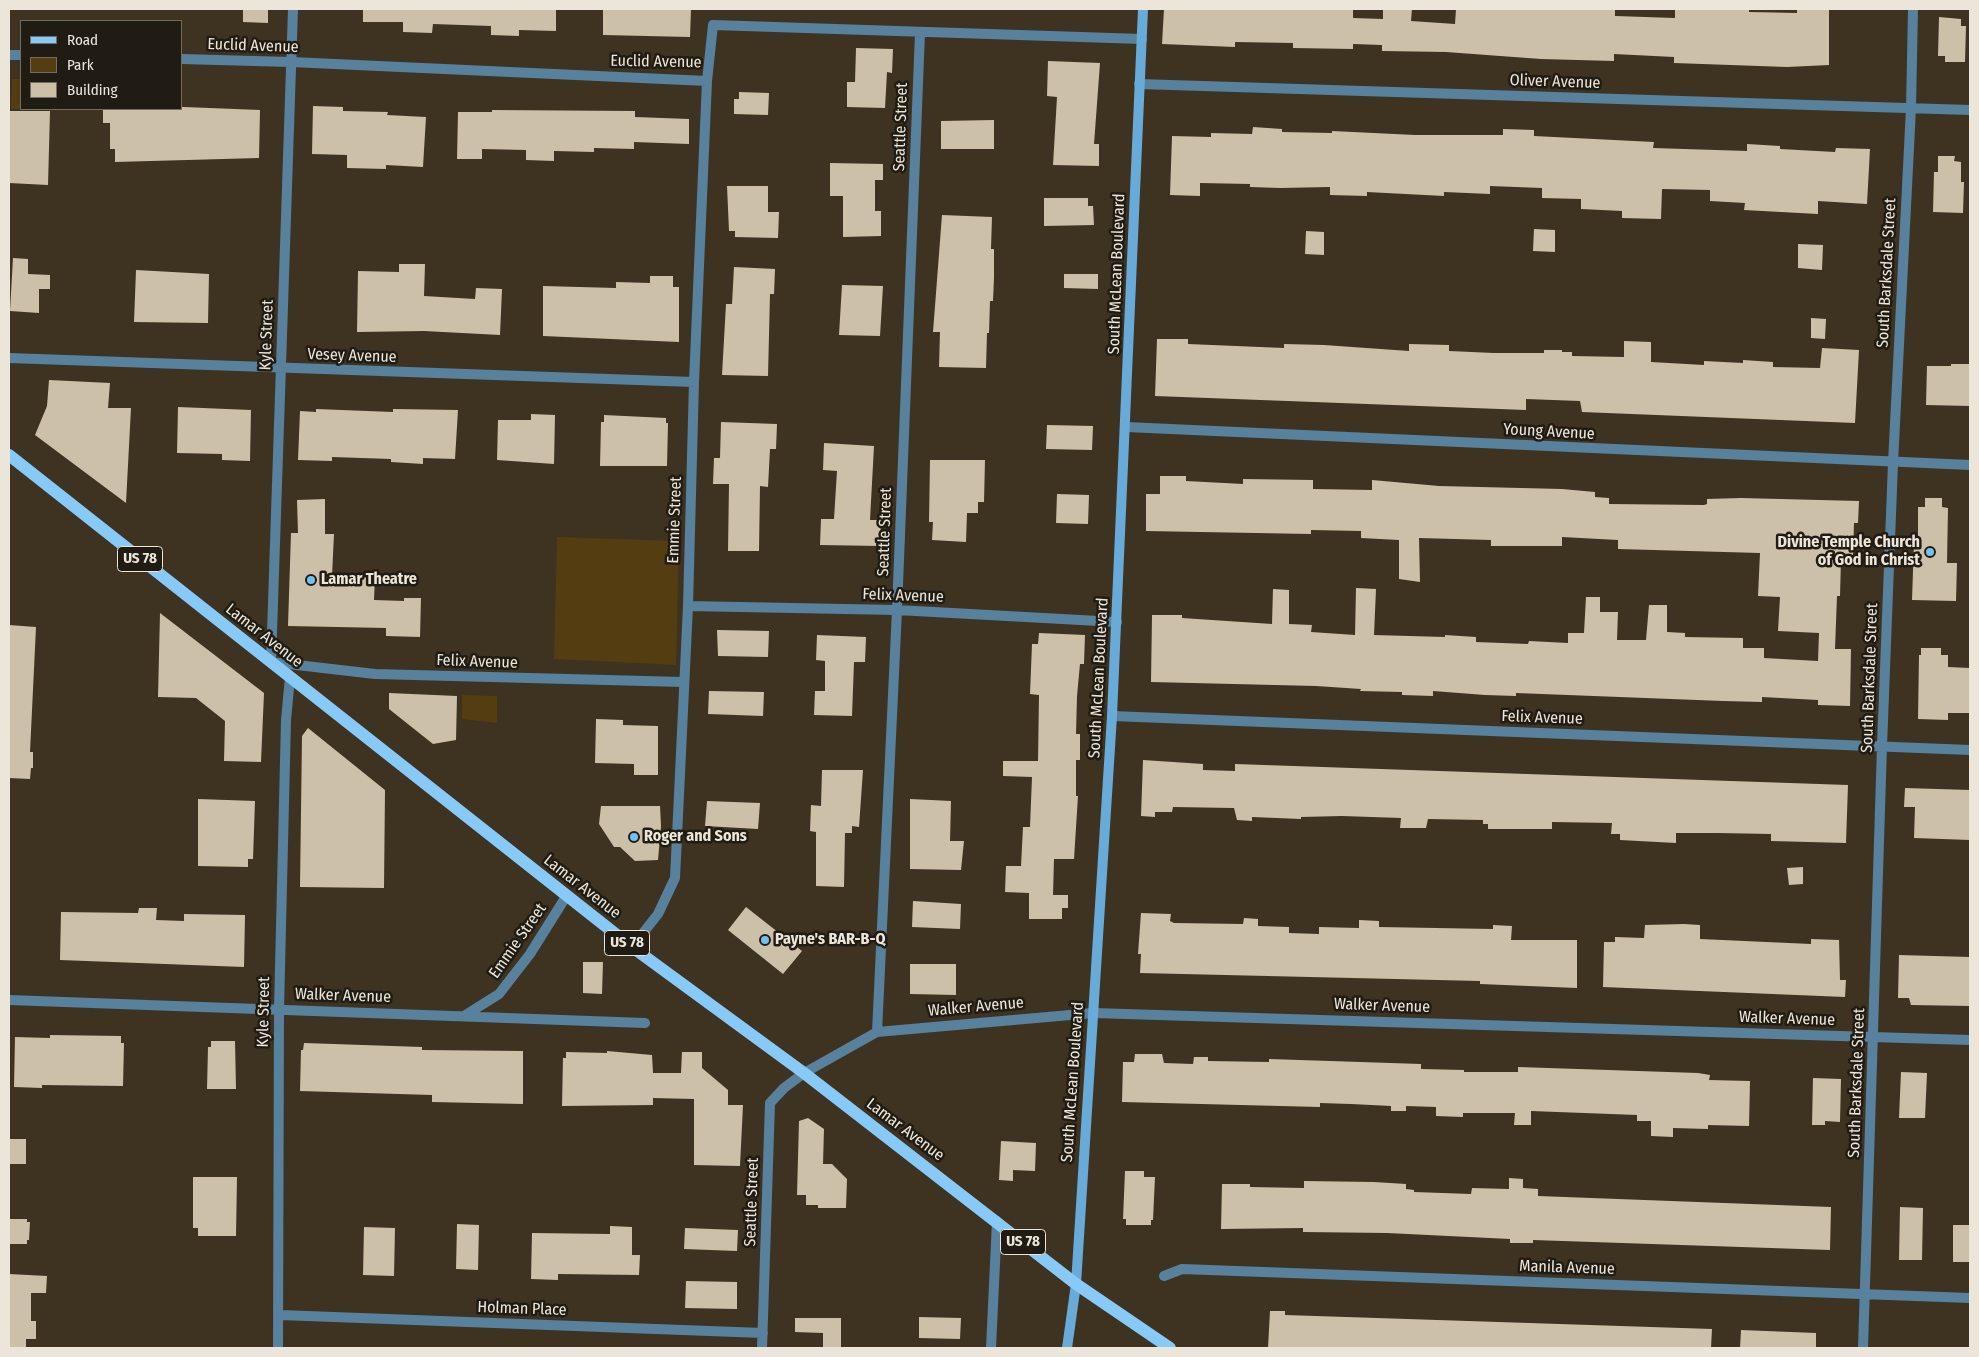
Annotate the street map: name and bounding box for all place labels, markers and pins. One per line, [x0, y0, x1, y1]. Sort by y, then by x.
place label: Divine Temple Church of God in Christ [1777, 533, 1920, 571]
marker: Divine Temple Church of God in Christ [1924, 546, 1936, 558]
place label: Lamar Theatre [321, 570, 417, 590]
marker: Lamar Theatre [305, 574, 317, 586]
place label: Roger and Sons [644, 827, 747, 847]
marker: Roger and Sons [628, 831, 640, 843]
place label: Payne's BAR-B-Q [775, 930, 885, 950]
marker: Payne's BAR-B-Q [759, 934, 771, 946]

